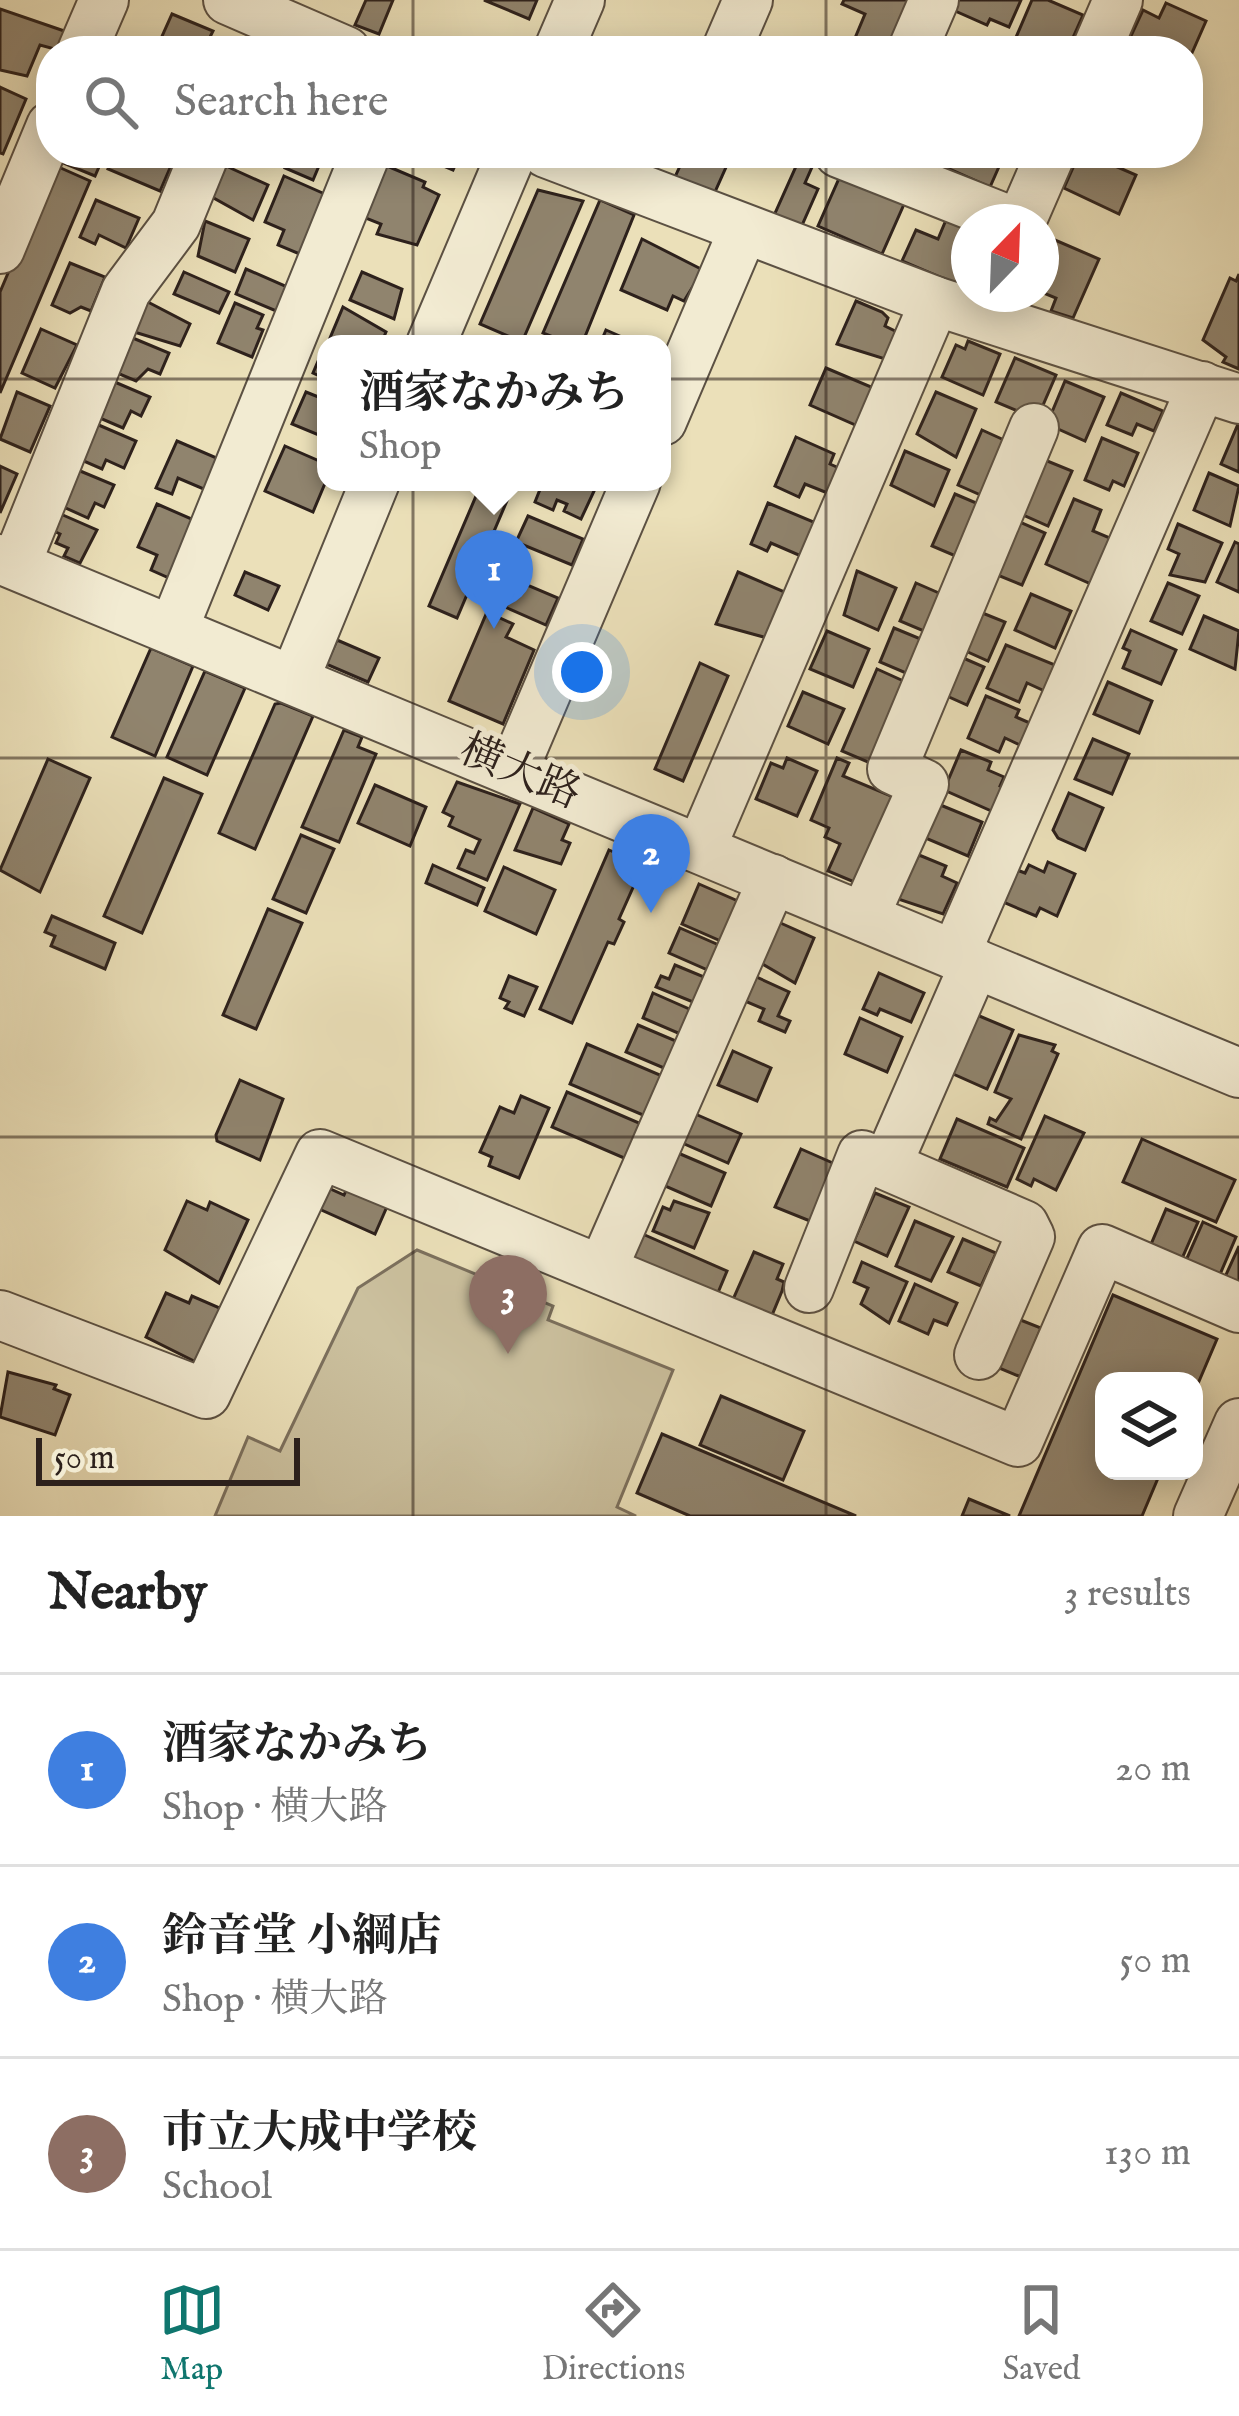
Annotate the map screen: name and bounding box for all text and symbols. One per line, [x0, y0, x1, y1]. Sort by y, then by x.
search box [36, 36, 1203, 168]
icon: search [78, 69, 144, 135]
text: Search here [174, 74, 388, 131]
north arrow [951, 204, 1059, 312]
popup [317, 335, 671, 491]
text: 酒家なかみち [359, 366, 629, 423]
text: Shop [359, 423, 442, 472]
pin: 1 [455, 530, 533, 629]
your location [552, 642, 612, 702]
street label: 横大路 [452, 724, 588, 822]
pin: 2 [612, 814, 690, 913]
pin: 3 [469, 1255, 547, 1354]
map controls [1095, 1372, 1203, 1480]
button: layers [1095, 1372, 1203, 1480]
scale bar [36, 1432, 300, 1485]
text: 50 m [54, 1438, 115, 1480]
text: Nearby [48, 1562, 207, 1627]
text: 3 results [1064, 1570, 1191, 1619]
text: 酒家なかみち [162, 1717, 432, 1774]
text: 1 [80, 1745, 94, 1794]
text: 20 m [1115, 1745, 1191, 1794]
text: Shop · 横大路 [162, 1784, 387, 1833]
text: 鈴音堂 小綱店 [162, 1909, 442, 1966]
text: 2 [78, 1937, 96, 1986]
text: 50 m [1119, 1937, 1191, 1986]
text: Shop · 横大路 [162, 1976, 387, 2025]
text: 市立大成中学校 [162, 2106, 477, 2163]
text: 3 [80, 2129, 94, 2178]
text: 130 m [1104, 2129, 1191, 2178]
text: School [162, 2163, 272, 2212]
tab: Map [159, 2277, 225, 2391]
tab: Directions [542, 2277, 685, 2391]
tab: Saved [1002, 2277, 1080, 2391]

